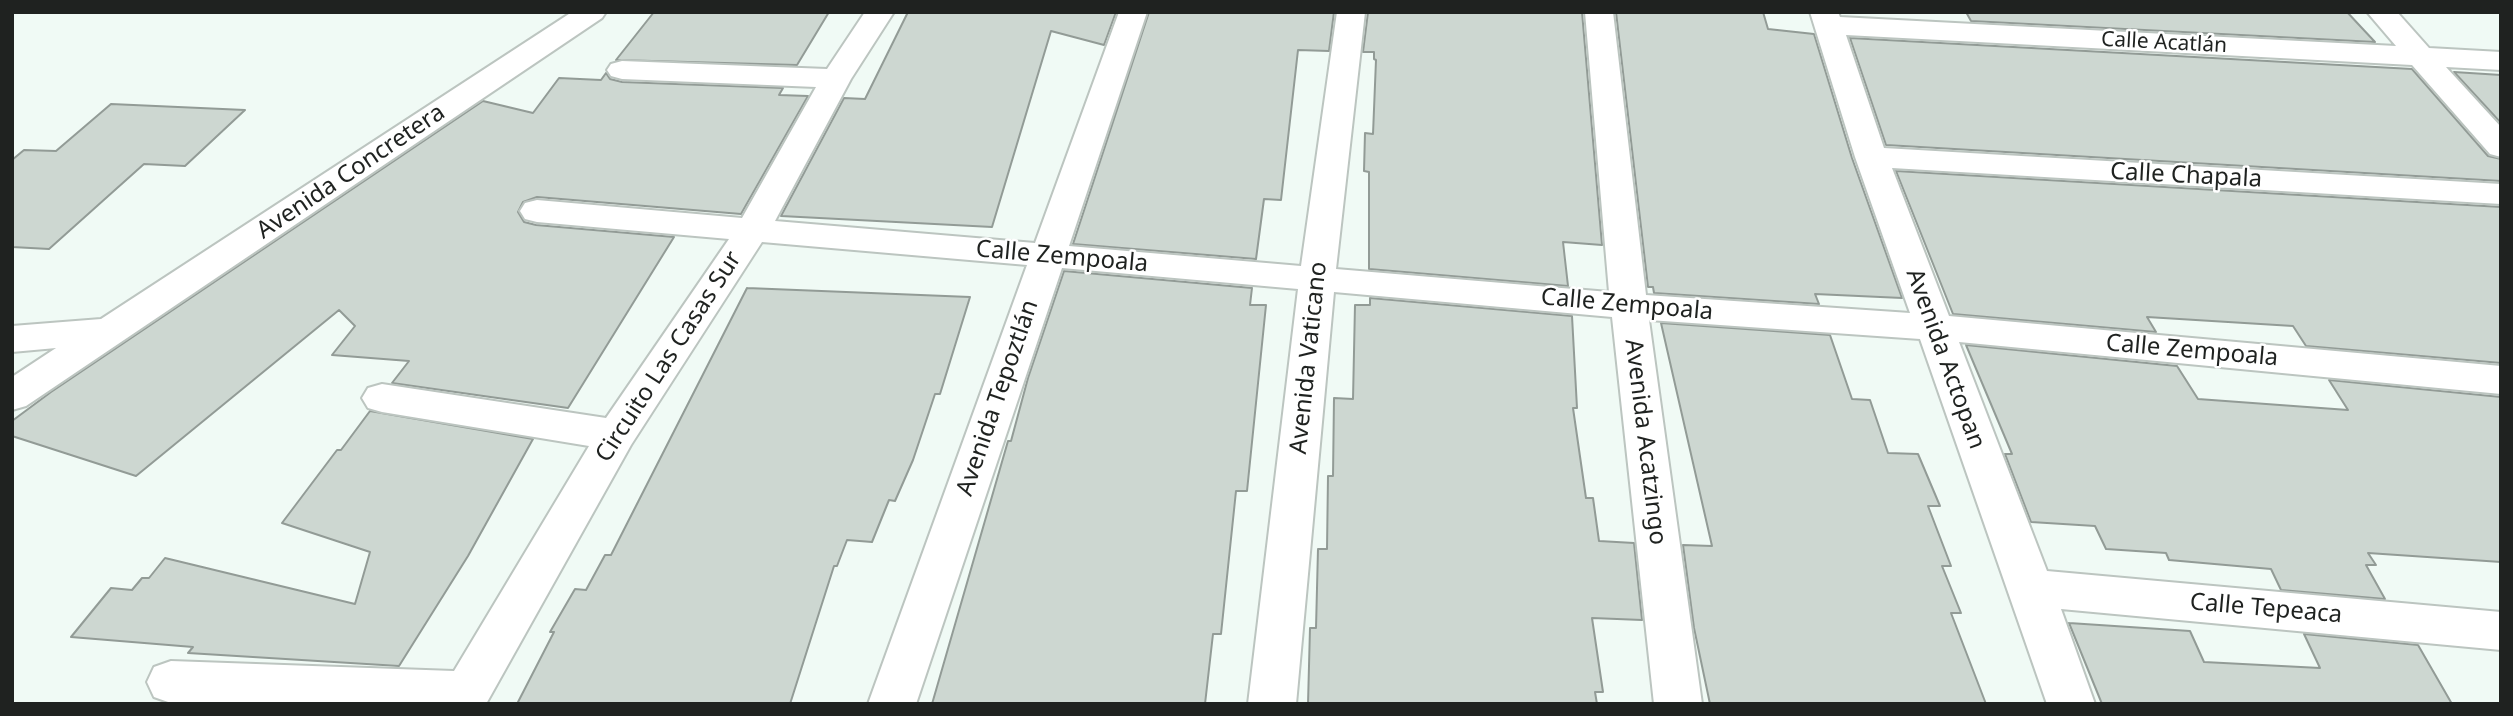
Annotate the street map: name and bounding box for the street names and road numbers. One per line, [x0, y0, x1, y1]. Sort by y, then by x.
street label: Calle Acatlán [2100, 27, 2228, 59]
street label: Avenida Concretera [251, 98, 451, 246]
street label: Calle Chapala [2109, 158, 2263, 194]
street label: Calle Zempoala [975, 235, 1149, 279]
street label: Circuito Las Casas Sur [590, 246, 748, 468]
street label: Avenida Vaticano [1285, 260, 1333, 456]
street label: Avenida Actopan [1899, 265, 1991, 453]
street label: Calle Zempoala [1540, 283, 1714, 327]
street label: Avenida Tepoztlán [951, 296, 1045, 500]
street label: Calle Zempoala [2105, 329, 2279, 373]
street label: Avenida Acatzingo [1618, 337, 1672, 547]
street label: Calle Tepeaca [2189, 588, 2343, 630]

